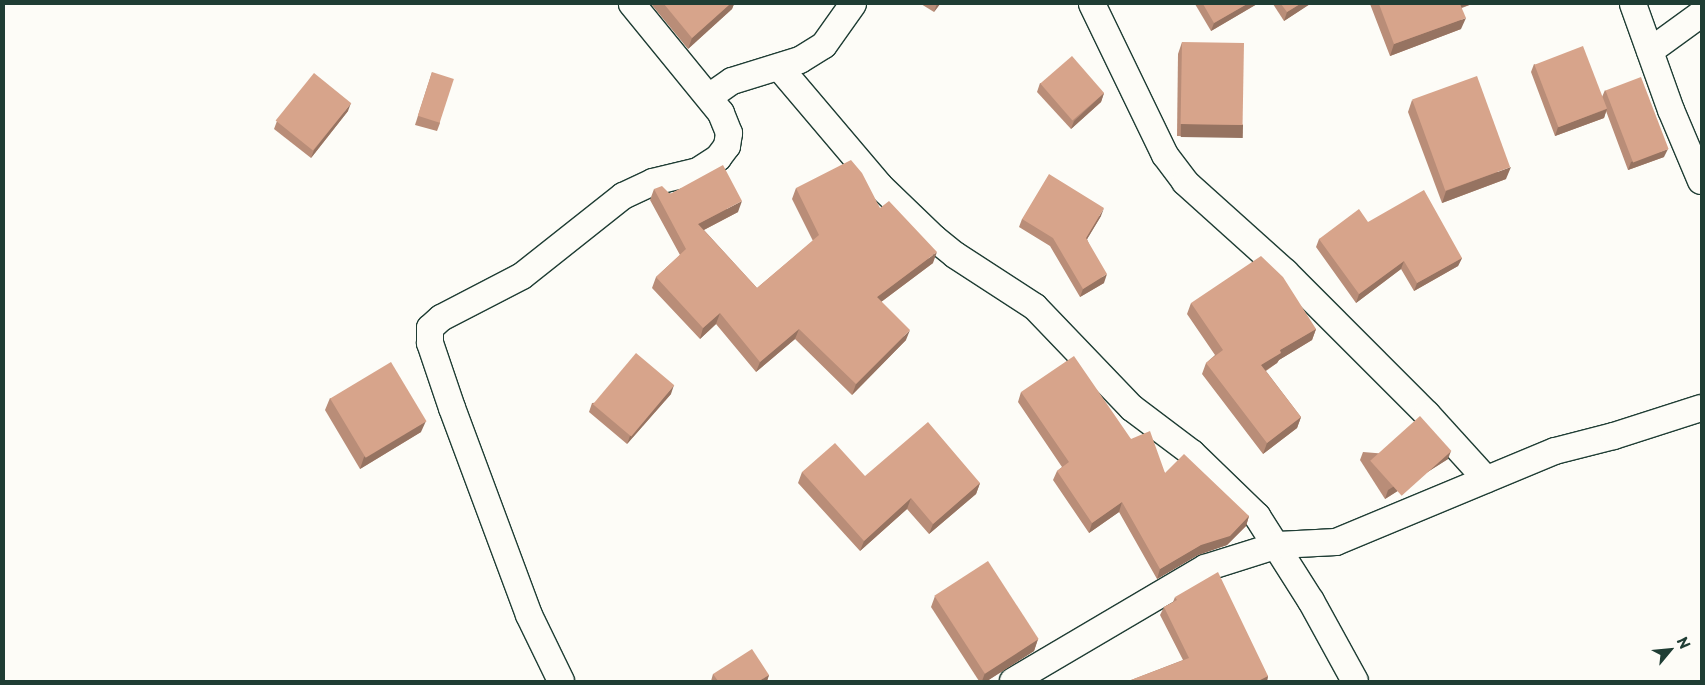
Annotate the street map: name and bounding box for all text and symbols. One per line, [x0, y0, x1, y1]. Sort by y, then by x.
north arrow [1645, 625, 1695, 675]
text: N [1672, 633, 1696, 653]

